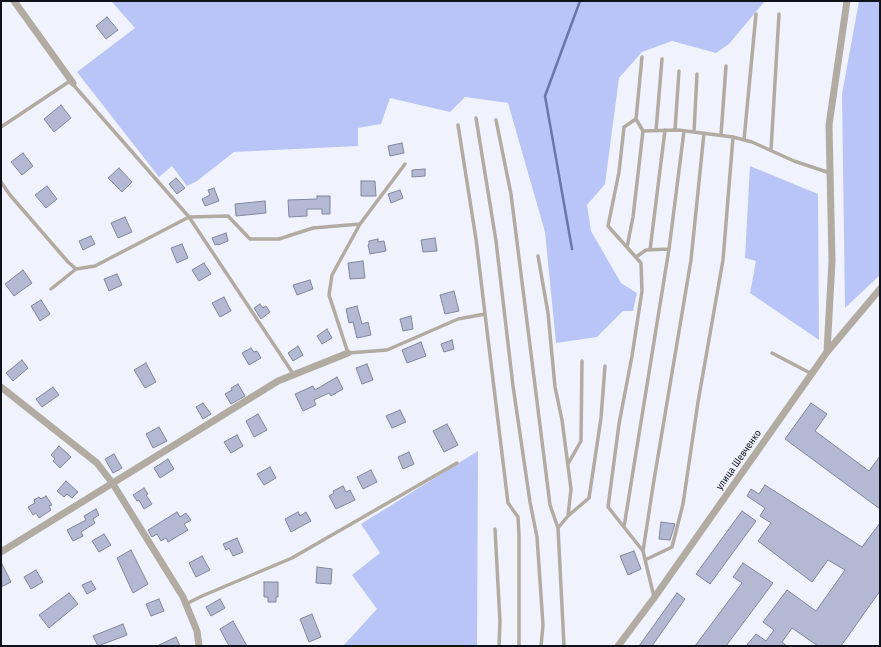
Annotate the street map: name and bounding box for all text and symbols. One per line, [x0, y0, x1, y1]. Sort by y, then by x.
street label: улица Шевченко [714, 428, 764, 492]

